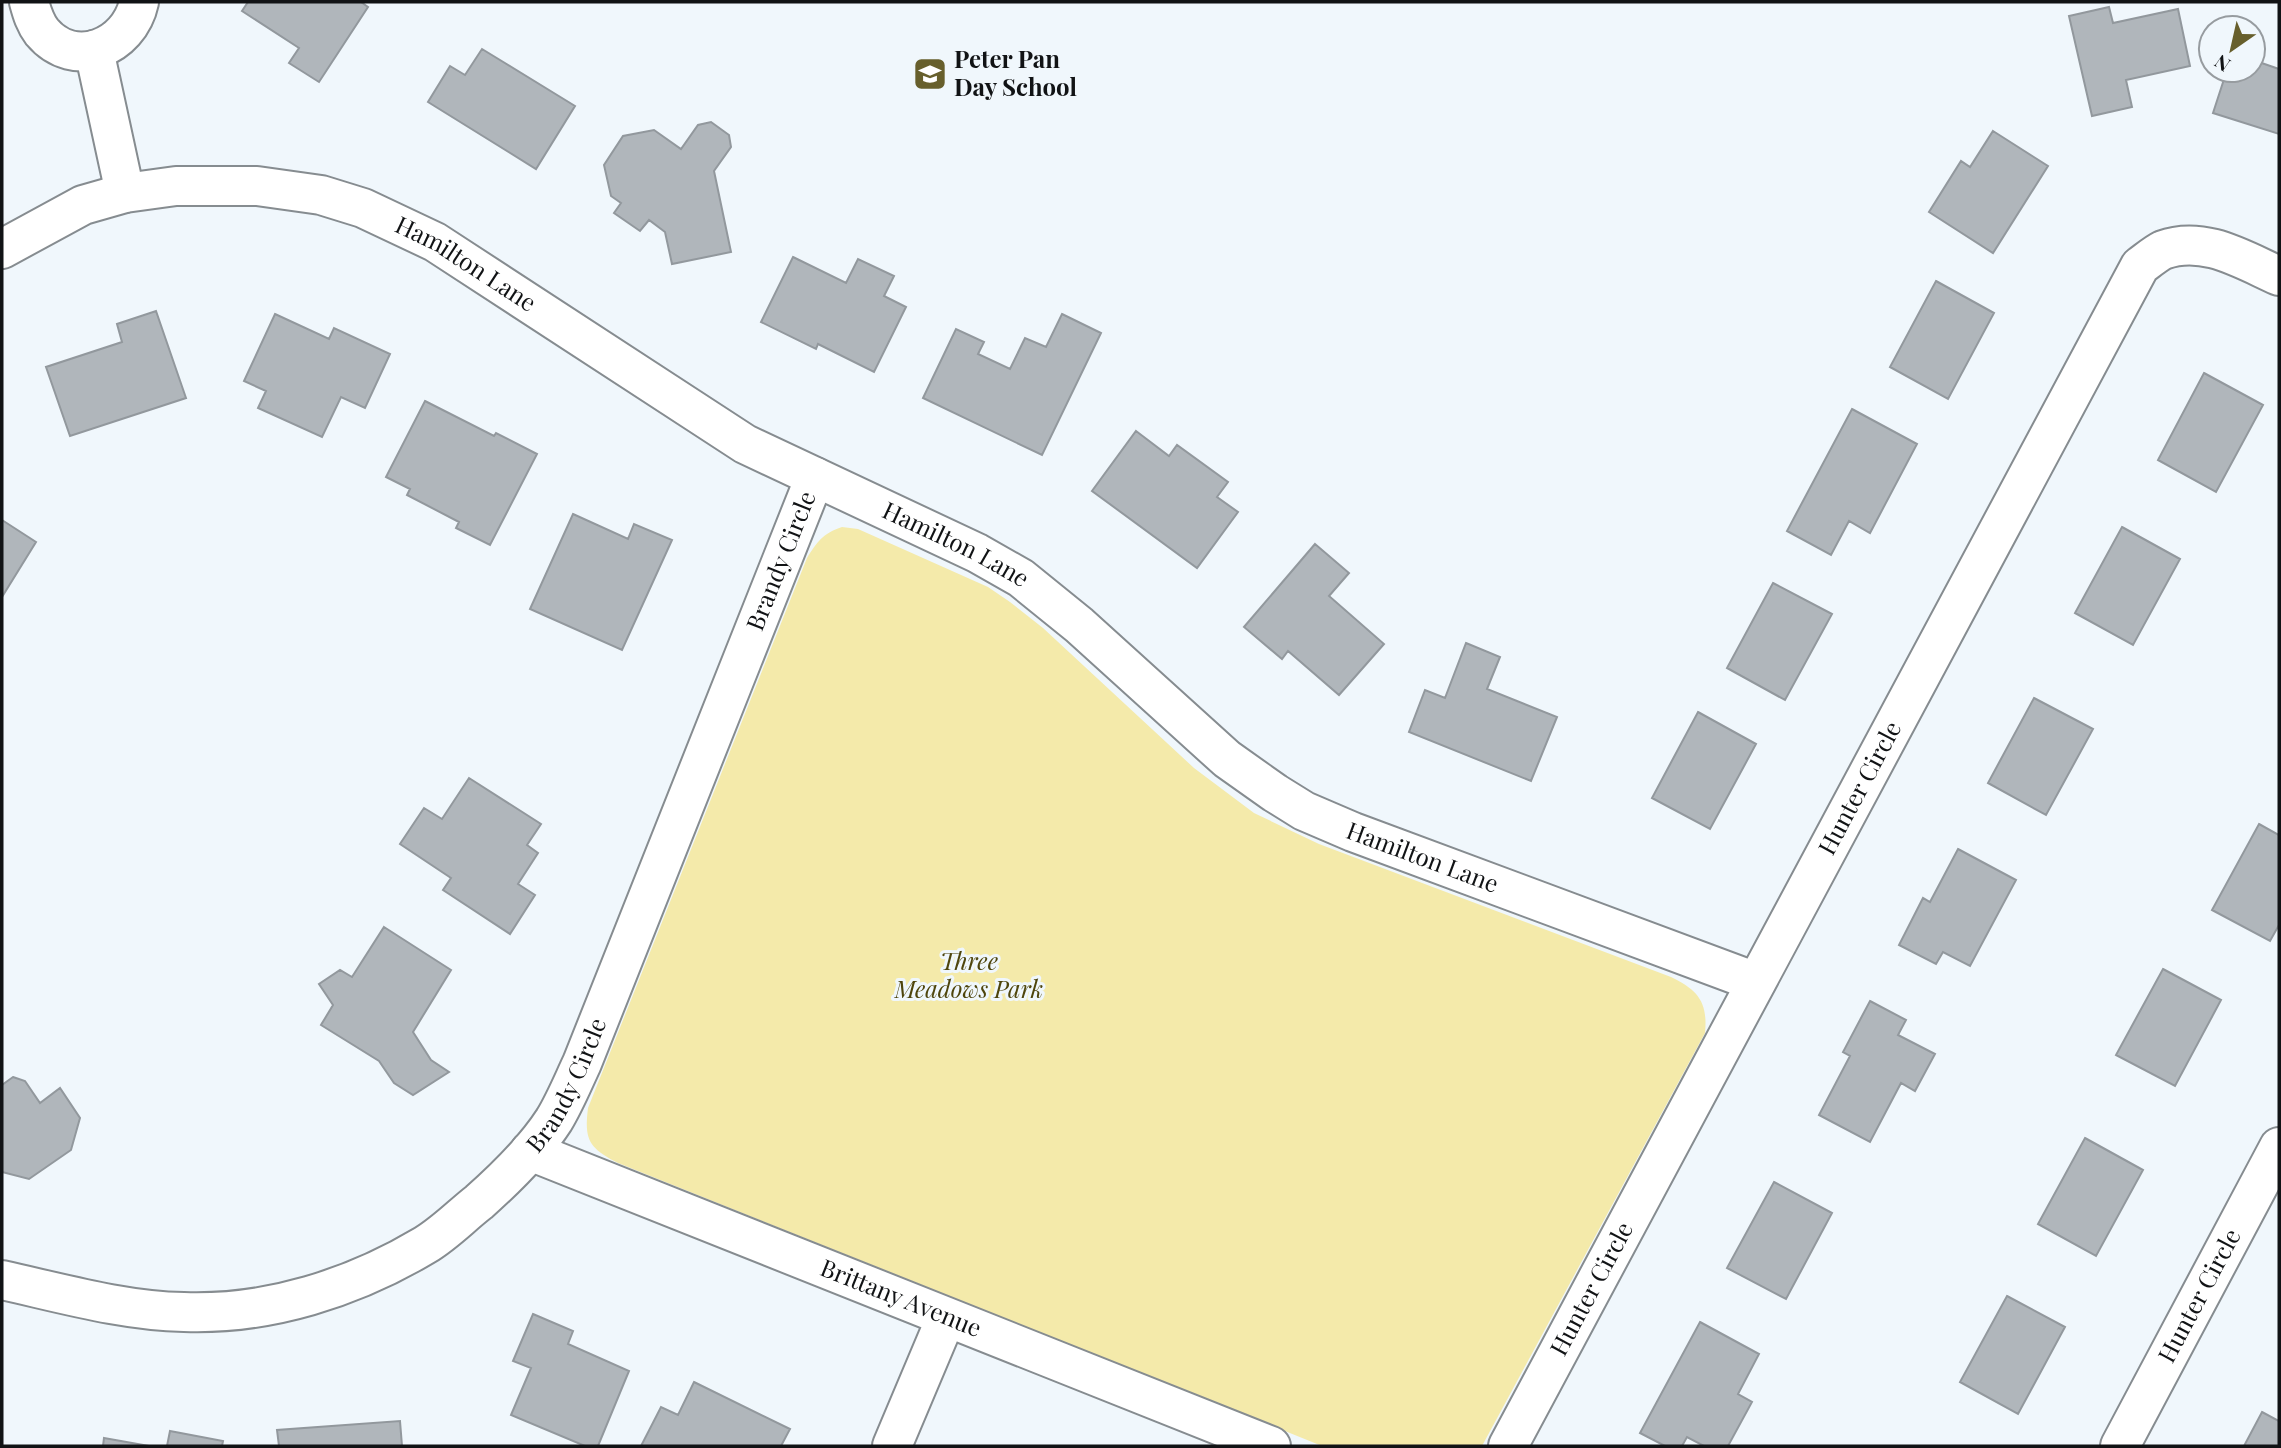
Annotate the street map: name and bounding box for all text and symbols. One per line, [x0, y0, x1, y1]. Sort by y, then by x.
north arrow [2197, 14, 2267, 84]
place label: Peter Pan Day School [954, 42, 1077, 102]
text: N [2209, 49, 2235, 79]
school or university icon: Peter Pan Day School [911, 55, 949, 93]
street label: Hamilton Lane [391, 208, 543, 318]
street label: Brandy Circle [738, 486, 822, 635]
street label: Hamilton Lane [878, 493, 1037, 593]
street label: Hunter Circle [1810, 715, 1907, 860]
street label: Hamilton Lane [1343, 813, 1503, 899]
park label: Three Meadows Park [894, 944, 1043, 1004]
street label: Brandy Circle [518, 1013, 612, 1158]
street label: Hunter Circle [1541, 1216, 1639, 1361]
street label: Hunter Circle [2149, 1222, 2247, 1367]
street label: Brittany Avenue [816, 1250, 987, 1343]

